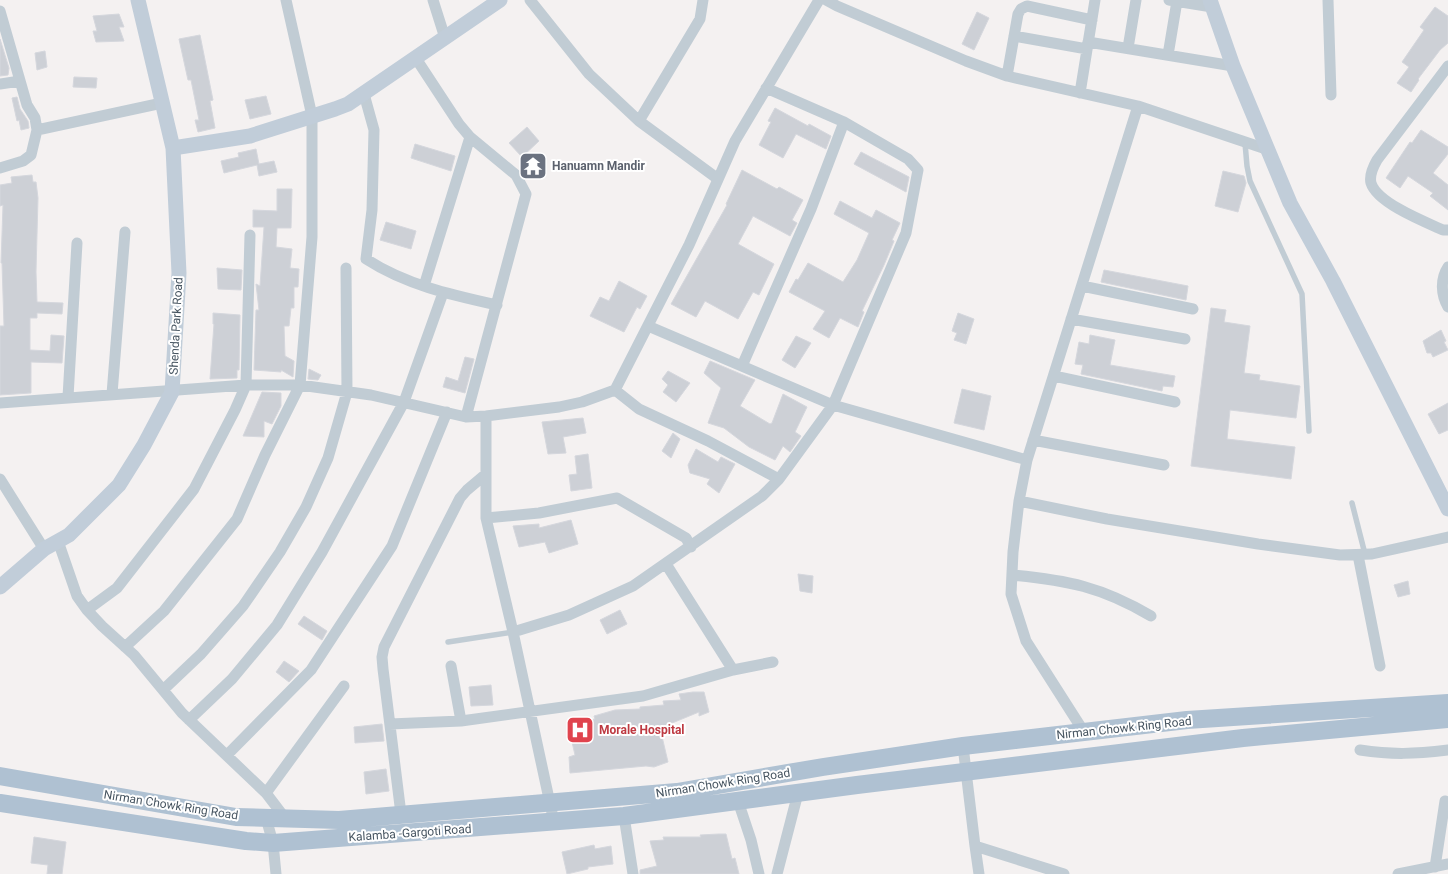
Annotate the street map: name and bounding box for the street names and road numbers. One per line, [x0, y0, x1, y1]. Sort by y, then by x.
street label: Shenda Park Road [166, 277, 186, 375]
street label: Nirman Chowk Ring Road [1056, 714, 1192, 742]
street label: Nirman Chowk Ring Road [655, 765, 791, 801]
street label: Nirman Chowk Ring Road [103, 787, 239, 823]
street label: Kalamba -Gargoti Road [348, 822, 472, 844]

